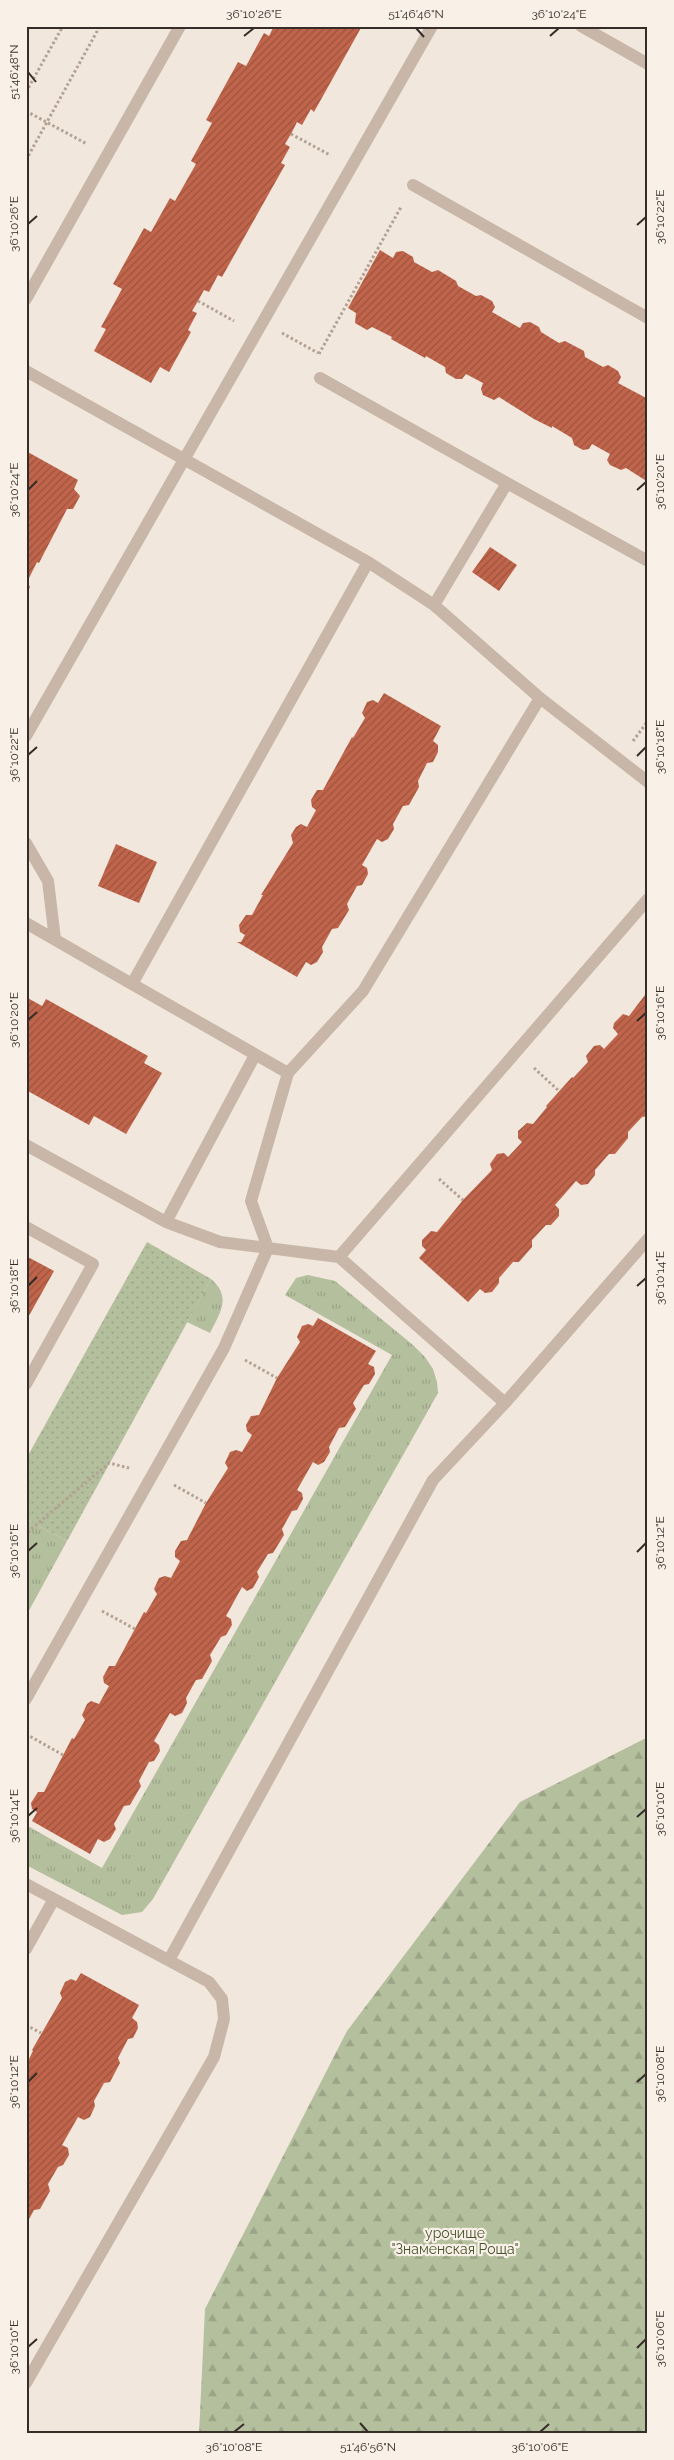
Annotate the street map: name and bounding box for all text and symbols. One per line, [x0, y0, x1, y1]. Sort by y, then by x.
text: 36°10'26"E [226, 7, 282, 21]
text: 51°46'46"N [388, 7, 444, 21]
text: 36°10'24"E [531, 7, 587, 21]
text: 51°46'48"N [7, 44, 21, 100]
text: 36°10'22"E [653, 190, 667, 244]
text: 36°10'26"E [7, 196, 21, 252]
text: 36°10'20"E [653, 454, 667, 510]
text: 36°10'24"E [7, 462, 21, 518]
text: 36°10'18"E [653, 720, 667, 774]
text: 36°10'22"E [7, 728, 21, 782]
text: 36°10'16"E [653, 986, 667, 1040]
text: 36°10'20"E [7, 992, 21, 1048]
text: 36°10'14"E [653, 1251, 667, 1305]
text: 36°10'18"E [7, 1259, 21, 1313]
text: 36°10'12"E [653, 1516, 667, 1570]
text: 36°10'16"E [7, 1524, 21, 1578]
text: 36°10'10"E [653, 1782, 667, 1836]
text: 36°10'14"E [7, 1789, 21, 1843]
text: 36°10'08"E [653, 2046, 667, 2102]
text: 36°10'12"E [7, 2055, 21, 2109]
park label: урочище "Знаменская Роща" [391, 2225, 519, 2257]
text: 36°10'06"E [653, 2311, 667, 2367]
text: 36°10'10"E [7, 2320, 21, 2374]
text: 36°10'08"E [206, 2440, 262, 2454]
text: 51°46'56"N [340, 2440, 396, 2454]
text: 36°10'06"E [512, 2440, 568, 2454]

